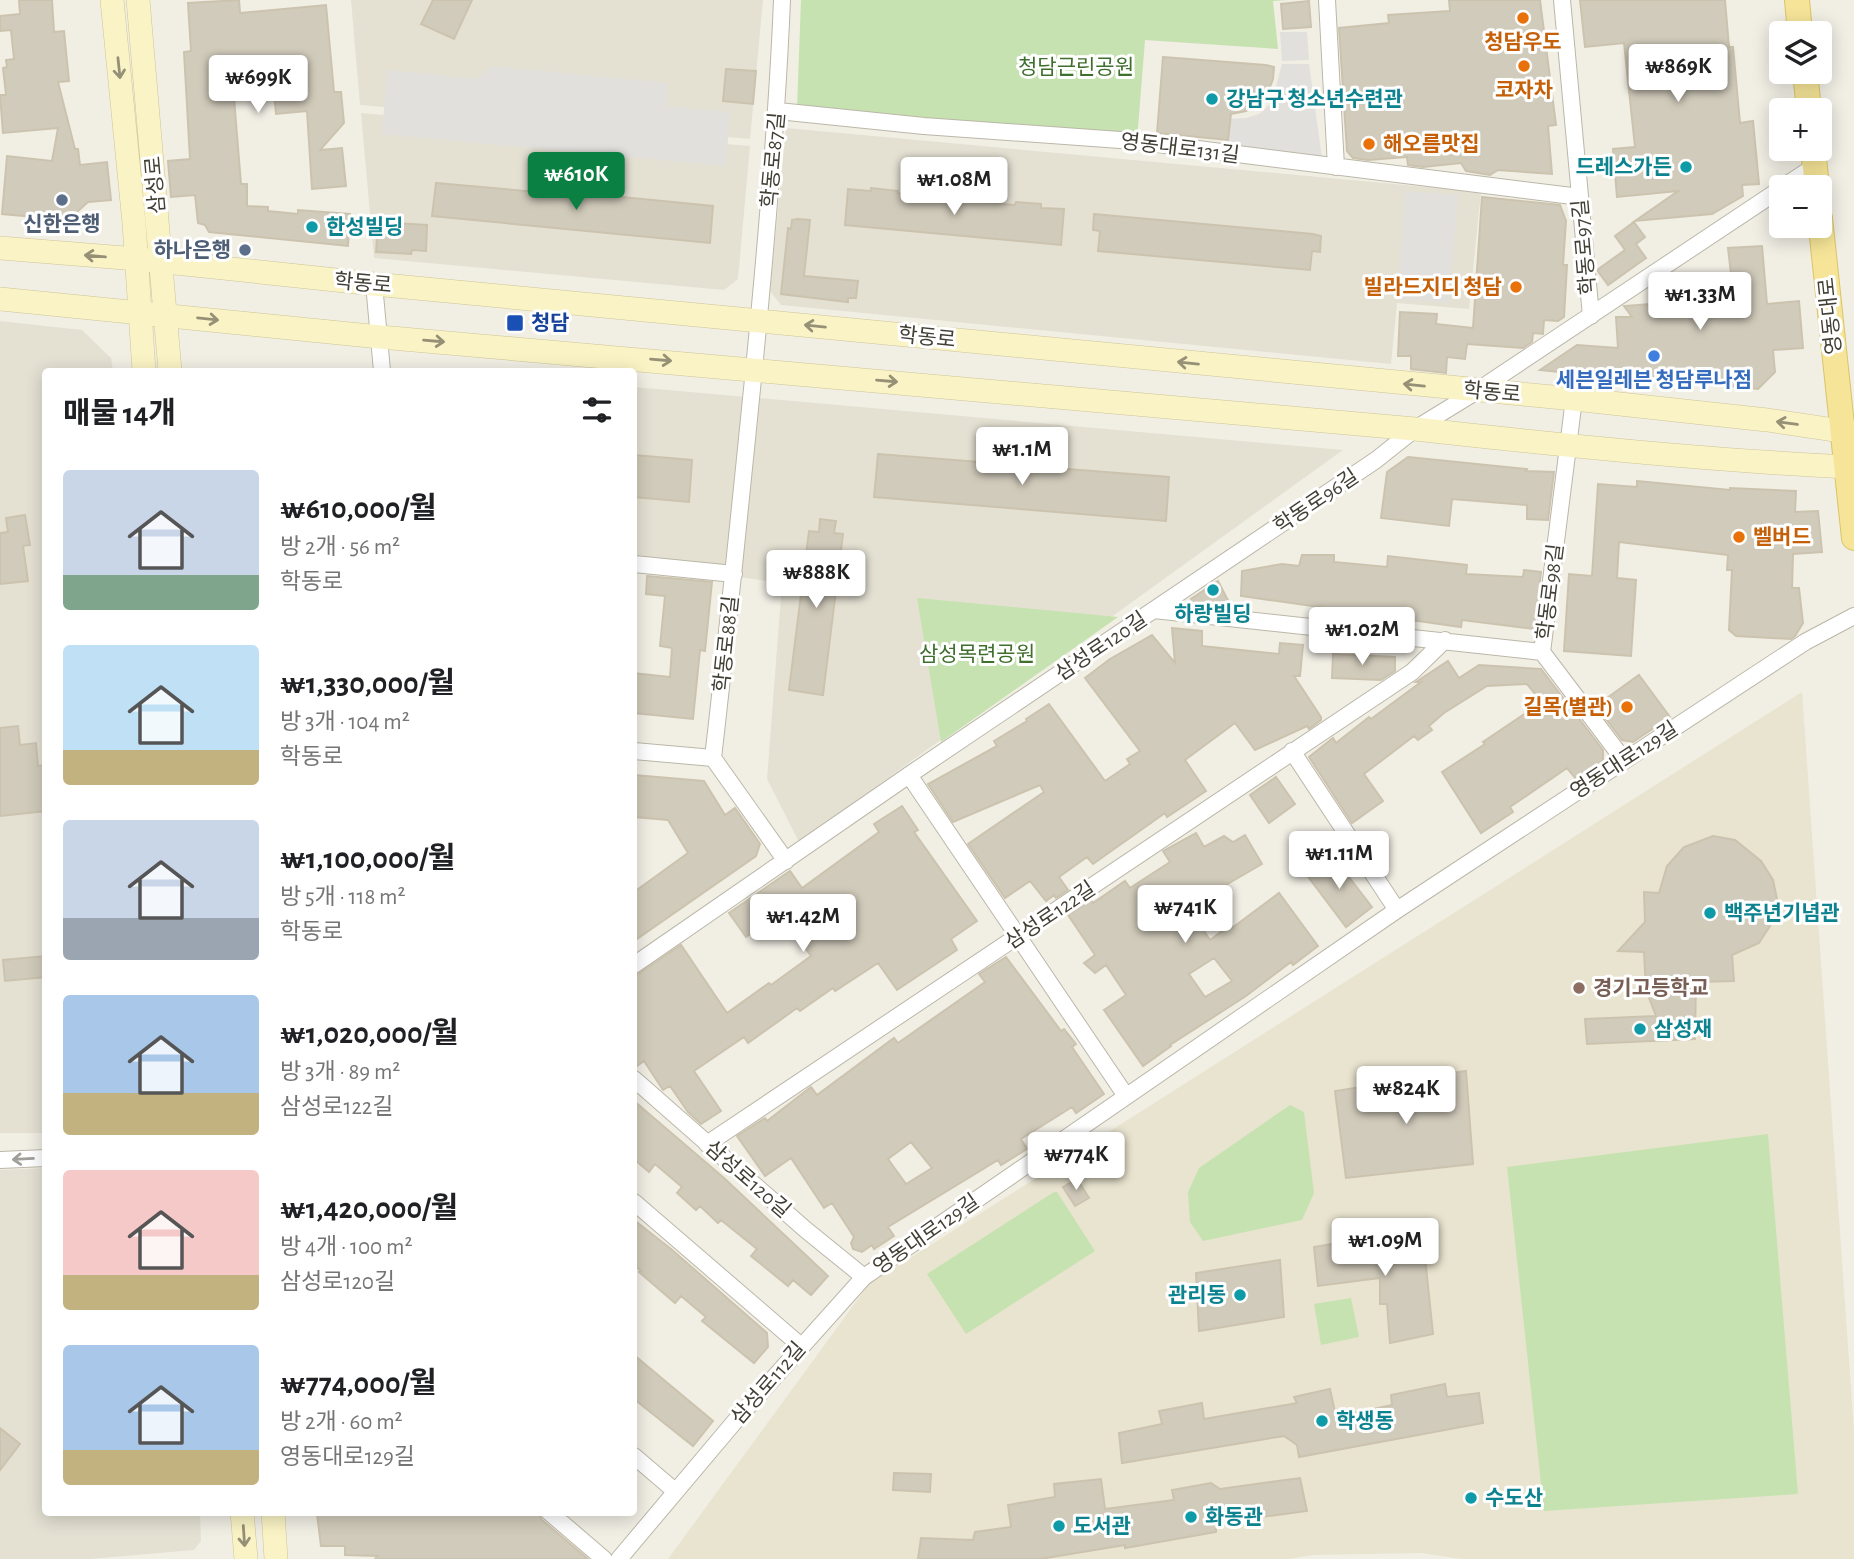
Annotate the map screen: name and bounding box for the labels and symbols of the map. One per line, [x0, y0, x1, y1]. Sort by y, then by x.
marker: 청담우도 [1515, 10, 1531, 26]
place label: 청담우도 [1484, 31, 1562, 53]
pin: ₩869K [1629, 44, 1727, 104]
pin: ₩699K [209, 55, 307, 115]
one-way arrow [113, 56, 126, 79]
park label: 청담근린공원 [1018, 56, 1134, 78]
marker: 코자차 [1516, 58, 1532, 74]
place label: 코자차 [1495, 79, 1553, 101]
place label: 강남구 청소년수련관 [1226, 88, 1403, 110]
marker: 강남구 청소년수련관 [1204, 91, 1220, 107]
street label: 학동로87길 [758, 111, 788, 209]
street label: 영동대로131길 [1119, 130, 1241, 166]
place label: 해오름맛집 [1383, 133, 1480, 155]
marker: 해오름맛집 [1361, 136, 1377, 152]
pin: ₩610K [527, 152, 625, 212]
street label: 삼성로 [142, 155, 168, 215]
place label: 드레스가든 [1575, 156, 1672, 178]
pin: ₩1.08M [897, 158, 1011, 217]
marker: 드레스가든 [1678, 159, 1694, 175]
marker: 신한은행 [54, 192, 70, 208]
street label: 학동로97길 [1569, 198, 1599, 296]
place label: 신한은행 [23, 213, 101, 235]
place label: 한성빌딩 [326, 216, 403, 238]
marker: 한성빌딩 [304, 219, 320, 235]
place label: 하나은행 [154, 239, 231, 261]
marker: 하나은행 [237, 242, 253, 258]
one-way arrow [84, 249, 106, 262]
street label: 학동로 [333, 270, 393, 296]
pin: ₩1.33M [1643, 272, 1757, 332]
place label: 빌라드지디 청담 [1364, 276, 1502, 298]
street label: 영동대로 [1815, 276, 1845, 356]
marker: 빌라드지디 청담 [1508, 279, 1524, 295]
one-way arrow [196, 312, 218, 325]
place label: 청담 [531, 312, 570, 334]
marker: 청담 [505, 313, 525, 333]
one-way arrow [804, 319, 827, 332]
street label: 학동로 [897, 323, 957, 351]
one-way arrow [422, 335, 445, 348]
marker: 세븐일레븐 청담루나점 [1646, 348, 1662, 364]
one-way arrow [649, 354, 671, 367]
one-way arrow [1177, 356, 1199, 369]
place label: 세븐일레븐 청담루나점 [1556, 369, 1752, 391]
one-way arrow [875, 375, 898, 388]
one-way arrow [1403, 378, 1426, 391]
street label: 학동로 [1462, 379, 1522, 405]
one-way arrow [1776, 416, 1798, 429]
pin: ₩1.1M [973, 428, 1071, 487]
street label: 학동로96길 [1270, 465, 1362, 537]
place label: 벨버드 [1753, 526, 1811, 548]
marker: 벨버드 [1731, 529, 1747, 545]
street label: 학동로98길 [1533, 542, 1567, 642]
pin: ₩888K [767, 550, 865, 610]
marker: 하랑빌딩 [1205, 582, 1221, 598]
street label: 학동로88길 [710, 595, 742, 693]
place label: 하랑빌딩 [1174, 603, 1252, 625]
street label: 삼성로120길 [1051, 607, 1151, 685]
pin: ₩1.02M [1305, 608, 1419, 667]
park label: 삼성목련공원 [919, 643, 1035, 665]
place label: 길목(별관) [1523, 696, 1613, 718]
marker: 길목(별관) [1619, 699, 1635, 715]
street label: 영동대로129길 [1566, 717, 1682, 803]
pin: ₩1.11M [1282, 832, 1396, 891]
street label: 삼성로122길 [1001, 877, 1099, 953]
pin: ₩741K [1136, 886, 1234, 945]
pin: ₩1.42M [746, 894, 860, 954]
place label: 백주년기념관 [1724, 902, 1840, 924]
marker: 백주년기념관 [1702, 905, 1718, 921]
place label: 경기고등학교 [1593, 977, 1709, 999]
marker: 경기고등학교 [1571, 980, 1587, 996]
place label: 삼성재 [1654, 1018, 1712, 1040]
marker: 삼성재 [1632, 1021, 1648, 1037]
pin: ₩824K [1357, 1066, 1455, 1126]
pin: ₩774K [1027, 1132, 1125, 1192]
street label: 삼성로120길 [701, 1136, 795, 1222]
one-way arrow [12, 1153, 35, 1166]
street label: 영동대로129길 [869, 1190, 983, 1278]
pin: ₩1.09M [1328, 1218, 1442, 1278]
place label: 관리동 [1168, 1284, 1226, 1306]
marker: 관리동 [1232, 1287, 1248, 1303]
street label: 삼성로112길 [726, 1338, 810, 1428]
place label: 학생동 [1336, 1410, 1394, 1432]
marker: 학생동 [1314, 1413, 1330, 1429]
place label: 수도산 [1485, 1487, 1543, 1509]
marker: 수도산 [1463, 1490, 1479, 1506]
place label: 화동관 [1205, 1506, 1263, 1528]
marker: 화동관 [1183, 1509, 1199, 1525]
place label: 도서관 [1073, 1515, 1131, 1537]
marker: 도서관 [1051, 1518, 1067, 1534]
one-way arrow [238, 1524, 251, 1546]

